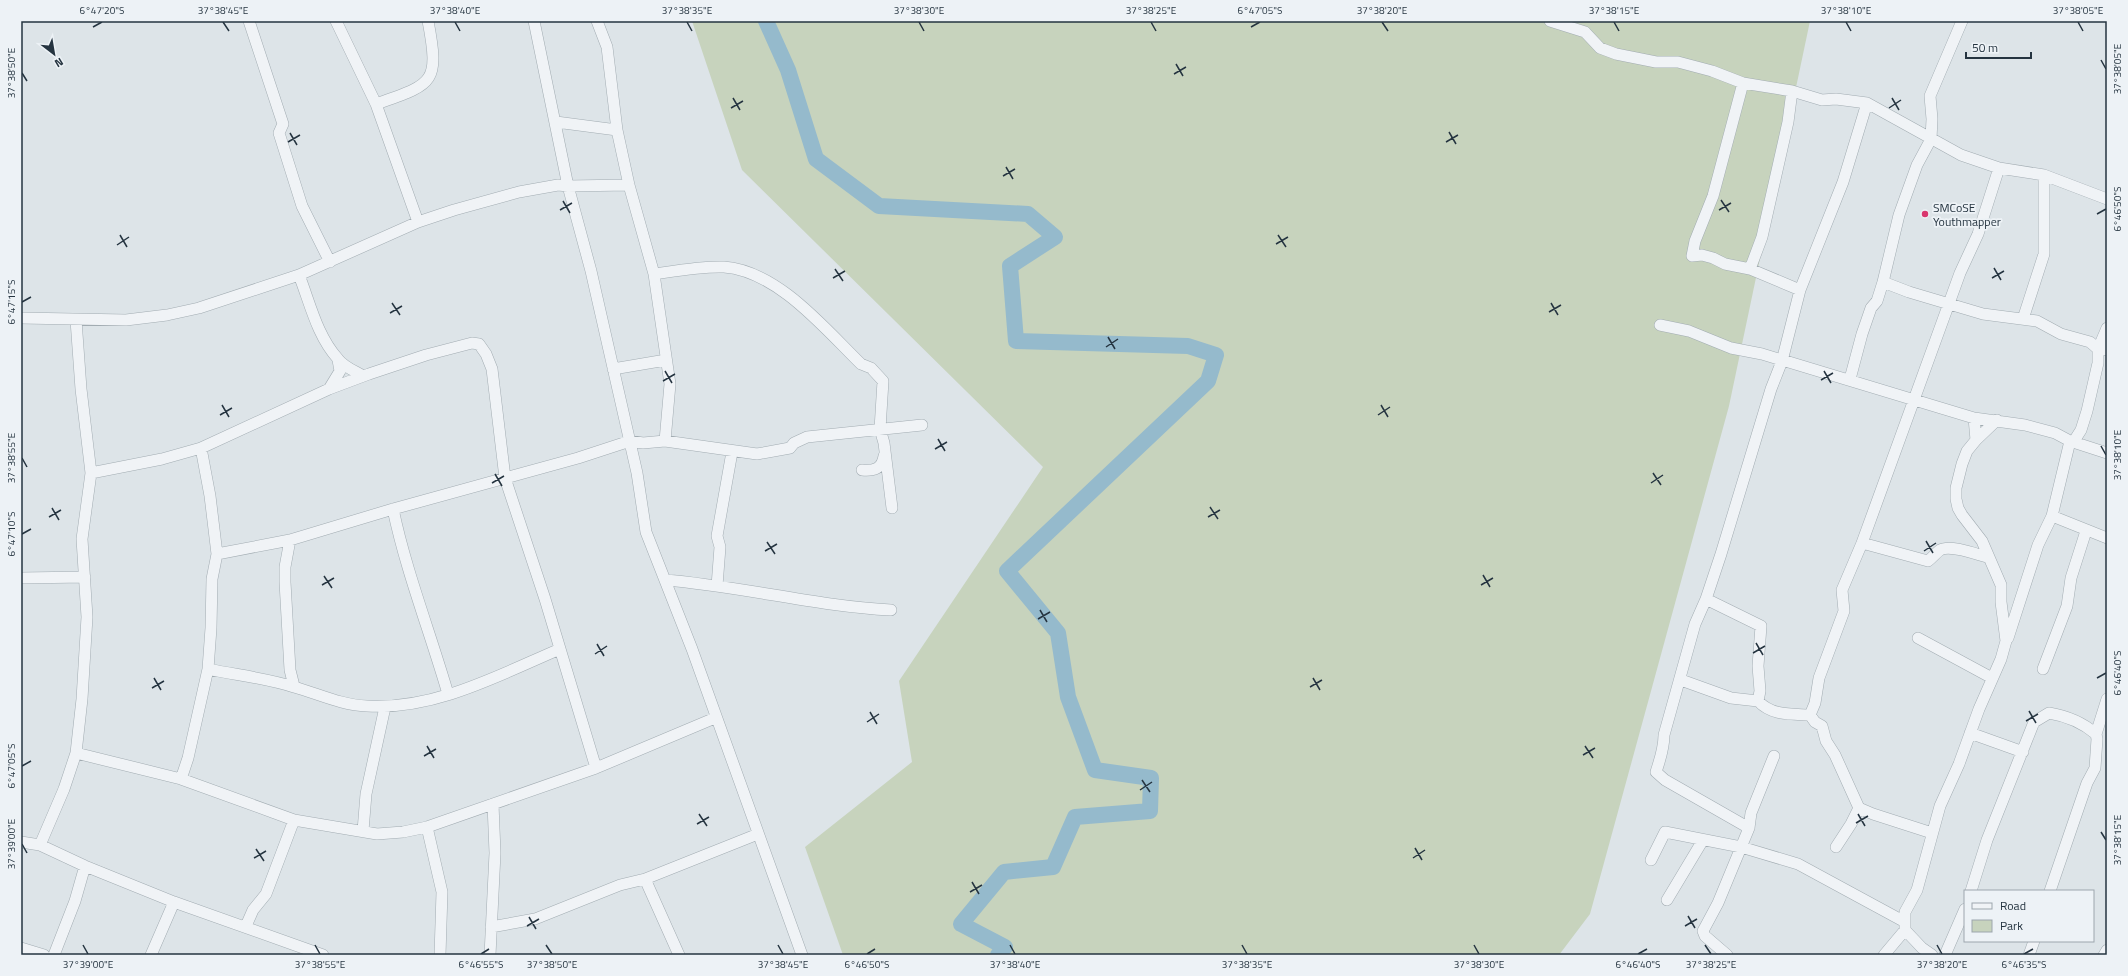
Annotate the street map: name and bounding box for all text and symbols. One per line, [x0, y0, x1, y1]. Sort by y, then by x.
text: 6°47'20"S [80, 3, 124, 18]
text: 37°38'45"E [198, 3, 249, 18]
text: 37°38'40"E [430, 3, 481, 18]
text: 37°38'35"E [662, 3, 713, 18]
text: 37°38'30"E [894, 3, 945, 18]
text: 37°38'25"E [1126, 3, 1177, 18]
text: 6°47'05"S [1238, 3, 1282, 18]
text: 37°38'20"E [1357, 3, 1408, 18]
text: 37°38'15"E [1589, 3, 1640, 18]
text: 37°38'10"E [1821, 3, 1872, 18]
text: 37°38'05"E [2053, 3, 2104, 18]
north arrow [34, 34, 74, 74]
scale bar [1966, 34, 2031, 60]
text: 50 m [1972, 38, 1998, 57]
text: 37°38'05"E [2110, 43, 2125, 94]
text: 37°38'50"E [4, 47, 19, 98]
text: N [52, 54, 67, 71]
text: 6°46'50"S [2110, 187, 2125, 231]
place label: SMCoSE Youthmapper [1933, 198, 2001, 231]
marker: SMCoSE Youthmapper [1920, 209, 1930, 219]
text: 6°47'15"S [4, 280, 19, 324]
text: 37°38'10"E [2110, 429, 2125, 480]
text: 37°38'55"E [4, 432, 19, 483]
text: 6°47'10"S [4, 512, 19, 556]
text: 6°46'40"S [2110, 651, 2125, 695]
text: 6°47'05"S [4, 744, 19, 788]
text: 37°38'15"E [2110, 814, 2125, 865]
text: 37°39'00"E [4, 818, 19, 869]
legend [1964, 890, 2094, 942]
text: Road [2000, 896, 2026, 915]
text: Park [2000, 916, 2023, 935]
text: 37°39'00"E [63, 957, 114, 972]
text: 37°38'55"E [295, 957, 346, 972]
text: 6°46'55"S [459, 957, 503, 972]
text: 37°38'50"E [527, 957, 578, 972]
text: 37°38'45"E [758, 957, 809, 972]
text: 6°46'50"S [845, 957, 889, 972]
text: 37°38'40"E [990, 957, 1041, 972]
text: 37°38'35"E [1222, 957, 1273, 972]
text: 37°38'30"E [1454, 957, 1505, 972]
text: 6°46'40"S [1616, 957, 1660, 972]
text: 37°38'25"E [1686, 957, 1737, 972]
text: 37°38'20"E [1917, 957, 1968, 972]
text: 6°46'35"S [2002, 957, 2046, 972]

